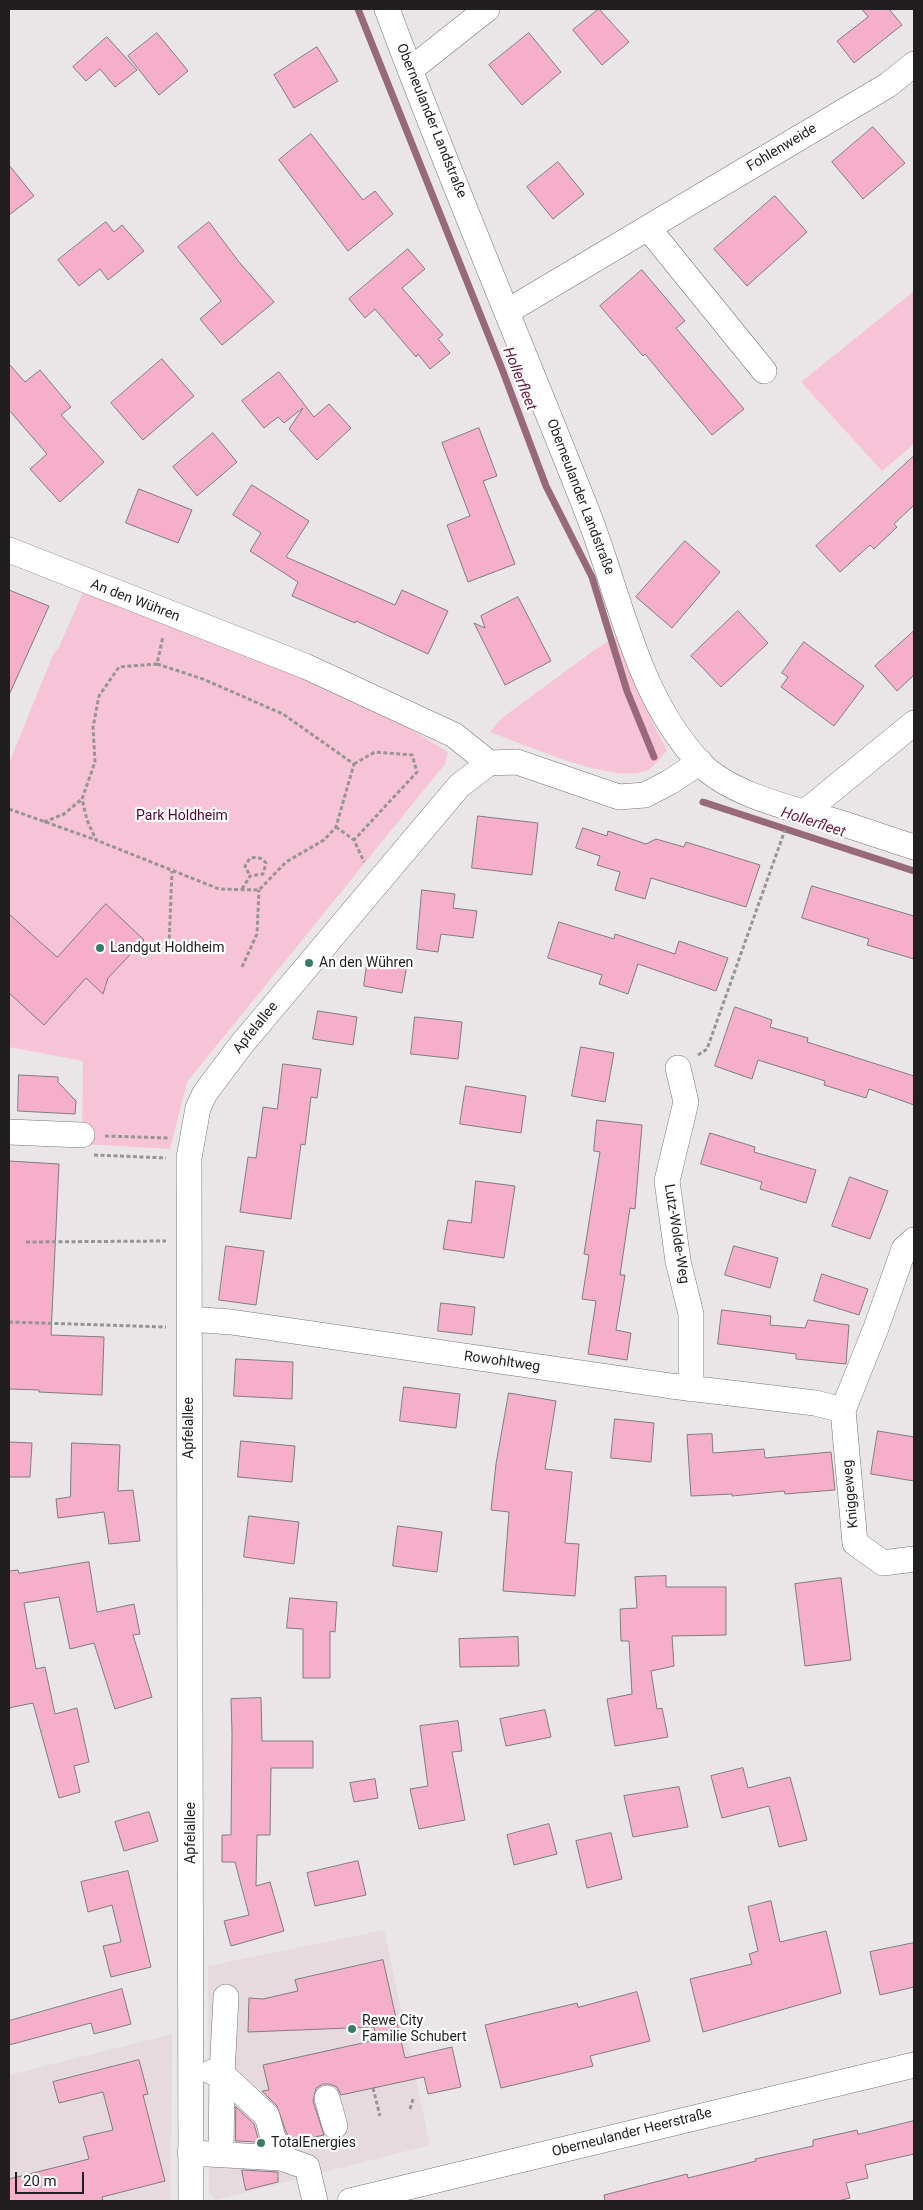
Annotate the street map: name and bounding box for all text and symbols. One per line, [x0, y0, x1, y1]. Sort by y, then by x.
street label: Oberneulander Landstraße [392, 41, 470, 201]
street label: Fohlenweide [744, 121, 820, 175]
water label: Hollerfleet [498, 345, 540, 413]
street label: Oberneulander Landstraße [543, 417, 617, 577]
street label: An den Wühren [88, 576, 182, 626]
water label: Hollerfleet [778, 804, 848, 842]
park label: Park Holdheim [136, 808, 228, 824]
place label: Landgut Holdheim [110, 940, 225, 956]
marker: Landgut Holdheim [94, 942, 106, 954]
place label: An den Wühren [319, 955, 413, 971]
marker: An den Wühren [303, 957, 315, 969]
street label: Apfelallee [230, 999, 282, 1057]
street label: Lutz-Wolde-Weg [660, 1183, 692, 1285]
street label: Rowohltweg [463, 1348, 541, 1376]
street label: Apfelallee [181, 1397, 197, 1459]
street label: Kniggeweg [840, 1459, 862, 1529]
street label: Apfelallee [183, 1802, 199, 1864]
place label: Rewe City Familie Schubert [362, 2013, 467, 2045]
marker: Rewe City Familie Schubert [346, 2023, 358, 2035]
street label: Oberneulander Heerstraße [550, 2105, 714, 2161]
place label: TotalEnergies [271, 2135, 356, 2151]
marker: TotalEnergies [255, 2137, 267, 2149]
scale bar [18, 2162, 86, 2194]
text: 20 m [23, 2172, 57, 2190]

